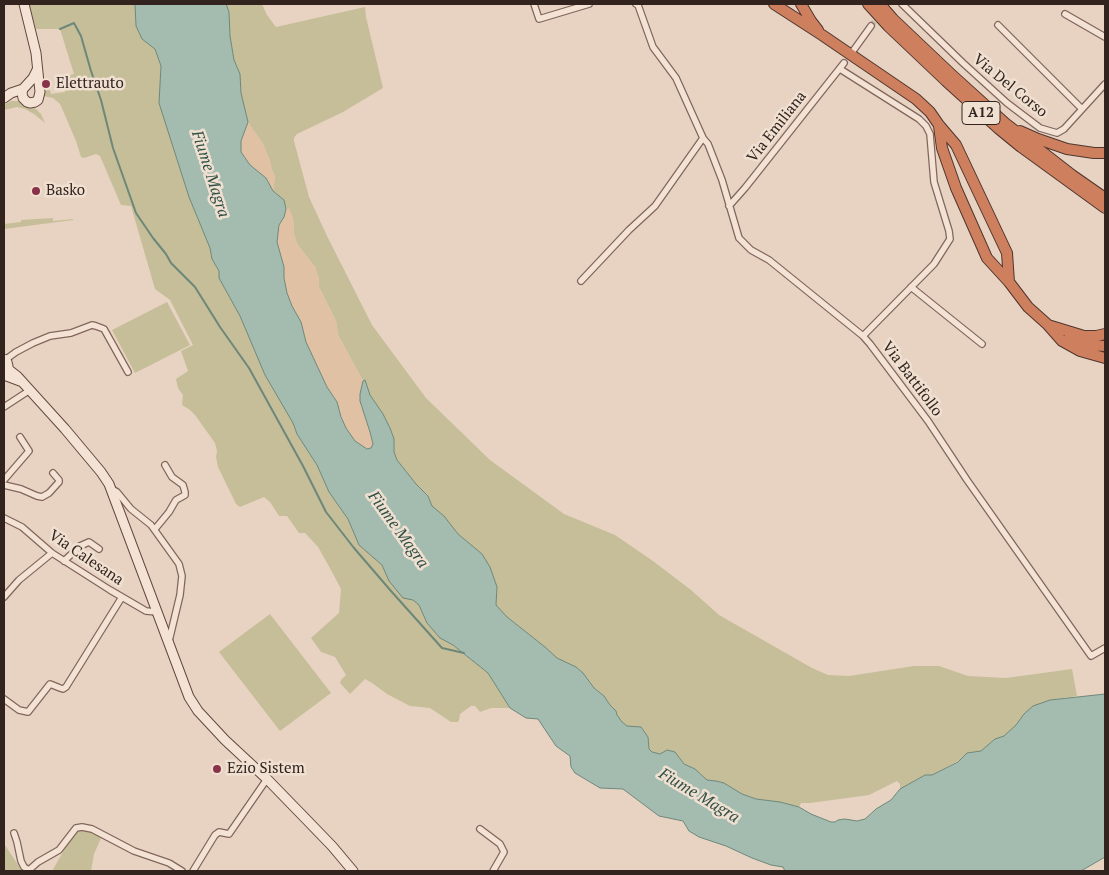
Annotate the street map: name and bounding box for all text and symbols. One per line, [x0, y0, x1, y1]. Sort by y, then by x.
street label: Via Del Corso [969, 51, 1051, 121]
place label: Elettrauto [56, 75, 124, 93]
marker: Elettrauto [40, 78, 52, 90]
street label: Via Emiliana [744, 88, 810, 166]
road number: A12 [962, 102, 1000, 125]
water label: Fiume Magra [187, 128, 233, 220]
place label: Basko [46, 182, 85, 200]
marker: Basko [30, 185, 42, 197]
street label: Via Battifollo [878, 338, 946, 420]
water label: Fiume Magra [364, 488, 432, 572]
street label: Via Calesana [45, 527, 127, 589]
place label: Ezio Sistem [227, 760, 305, 778]
marker: Ezio Sistem [211, 763, 223, 775]
water label: Fiume Magra [655, 764, 743, 828]

